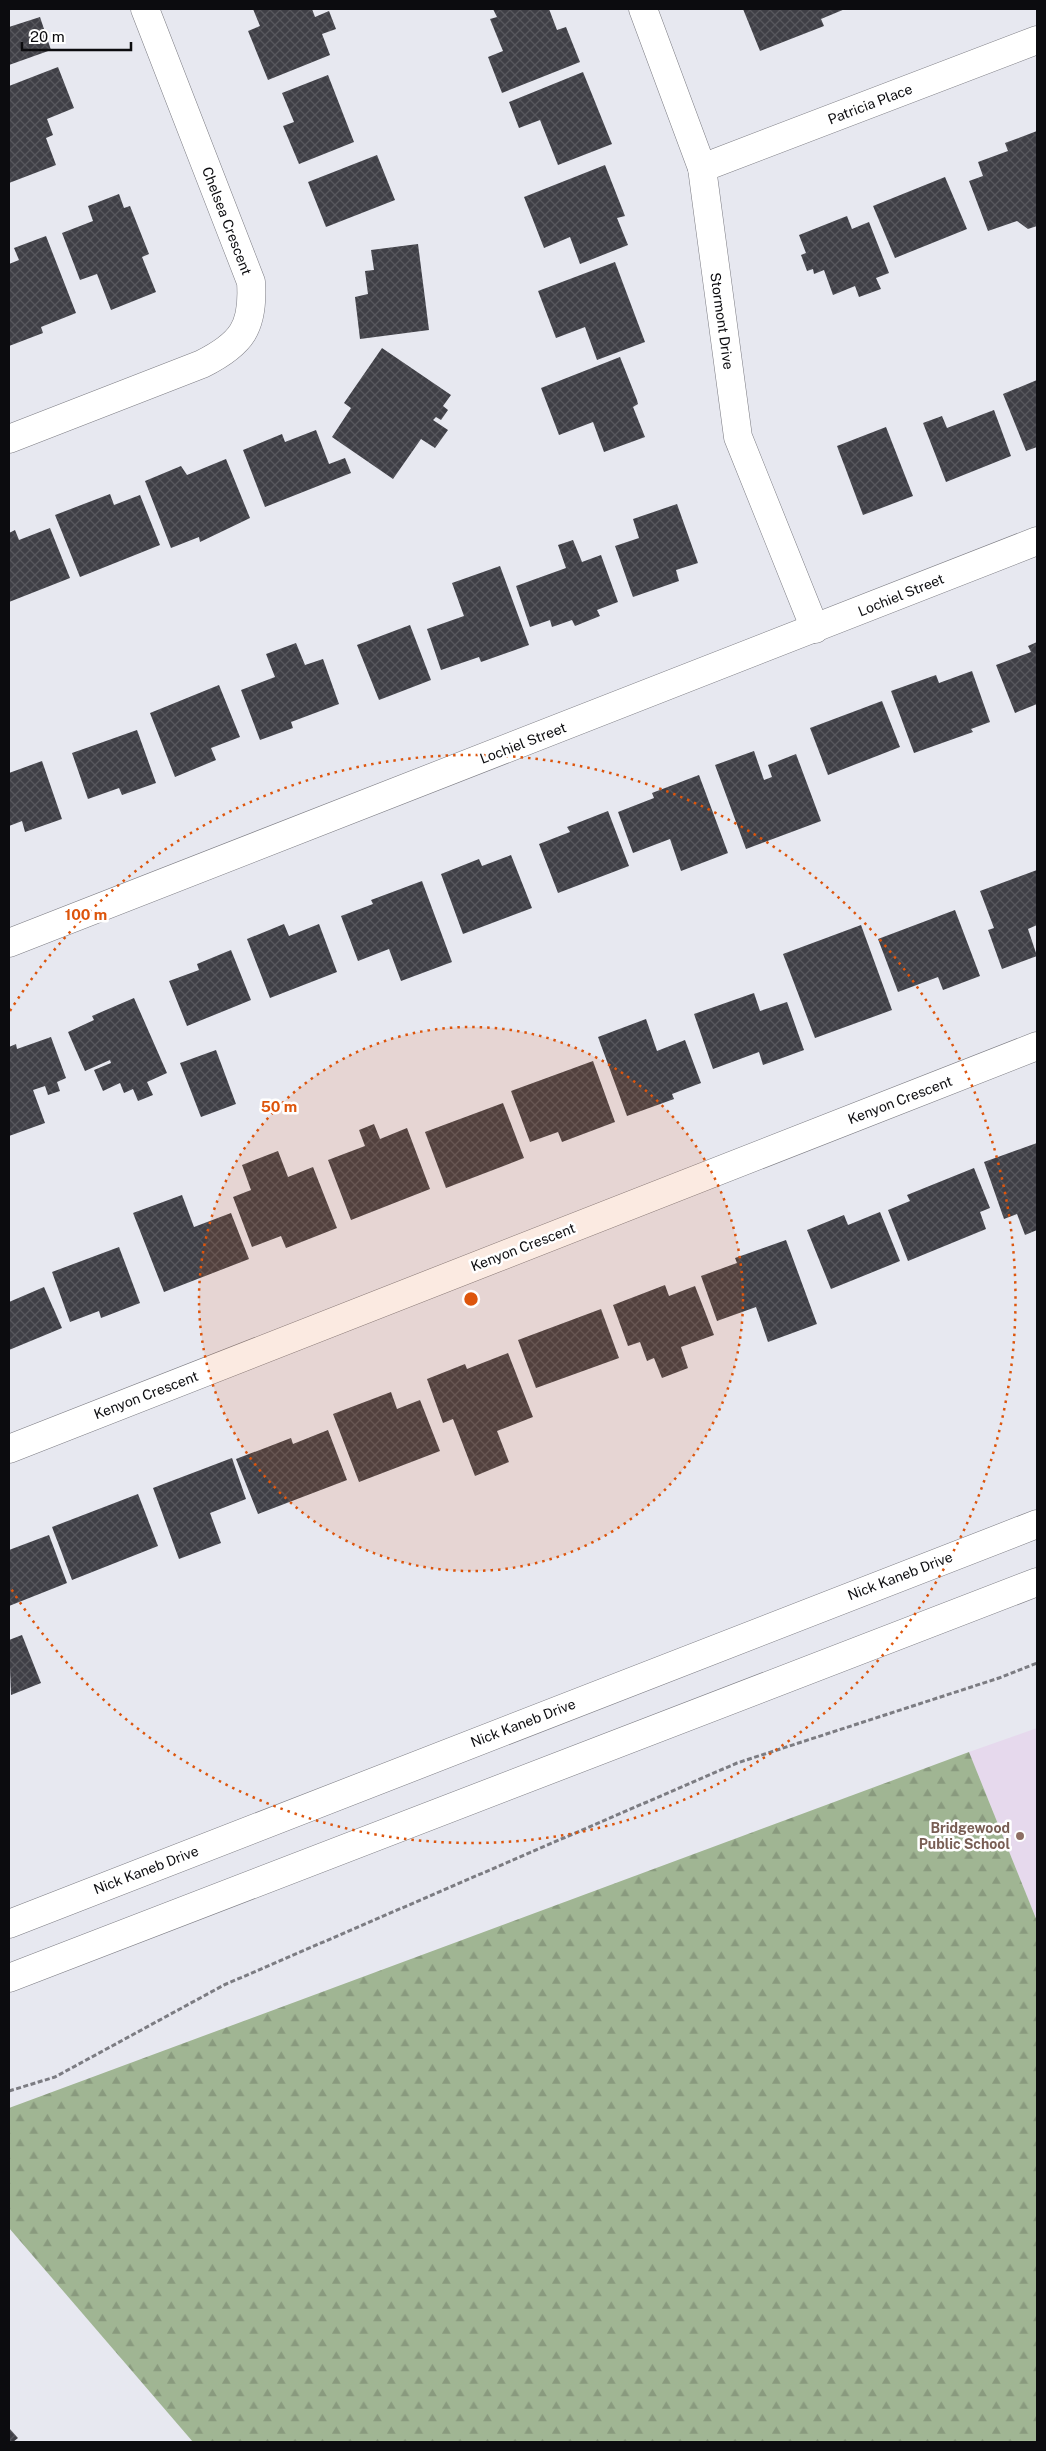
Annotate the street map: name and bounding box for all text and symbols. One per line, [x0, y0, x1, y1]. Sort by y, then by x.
scale bar [22, 20, 131, 52]
text: 20 m [30, 28, 65, 45]
street label: Patricia Place [826, 81, 914, 127]
street label: Chelsea Crescent [199, 165, 255, 277]
street label: Stormont Drive [707, 271, 737, 371]
street label: Lochiel Street [856, 570, 946, 620]
street label: Lochiel Street [478, 719, 568, 767]
text: 100 m [65, 906, 107, 923]
street label: Kenyon Crescent [846, 1073, 954, 1127]
text: 50 m [261, 1098, 297, 1115]
street label: Kenyon Crescent [469, 1220, 577, 1274]
centre of rings [462, 1290, 480, 1308]
street label: Kenyon Crescent [92, 1368, 200, 1422]
street label: Nick Kaneb Drive [845, 1549, 955, 1603]
street label: Nick Kaneb Drive [468, 1696, 578, 1750]
place label: Bridgewood Public School [919, 1820, 1010, 1852]
marker: Bridgewood Public School [1014, 1830, 1026, 1842]
street label: Nick Kaneb Drive [91, 1843, 201, 1897]

